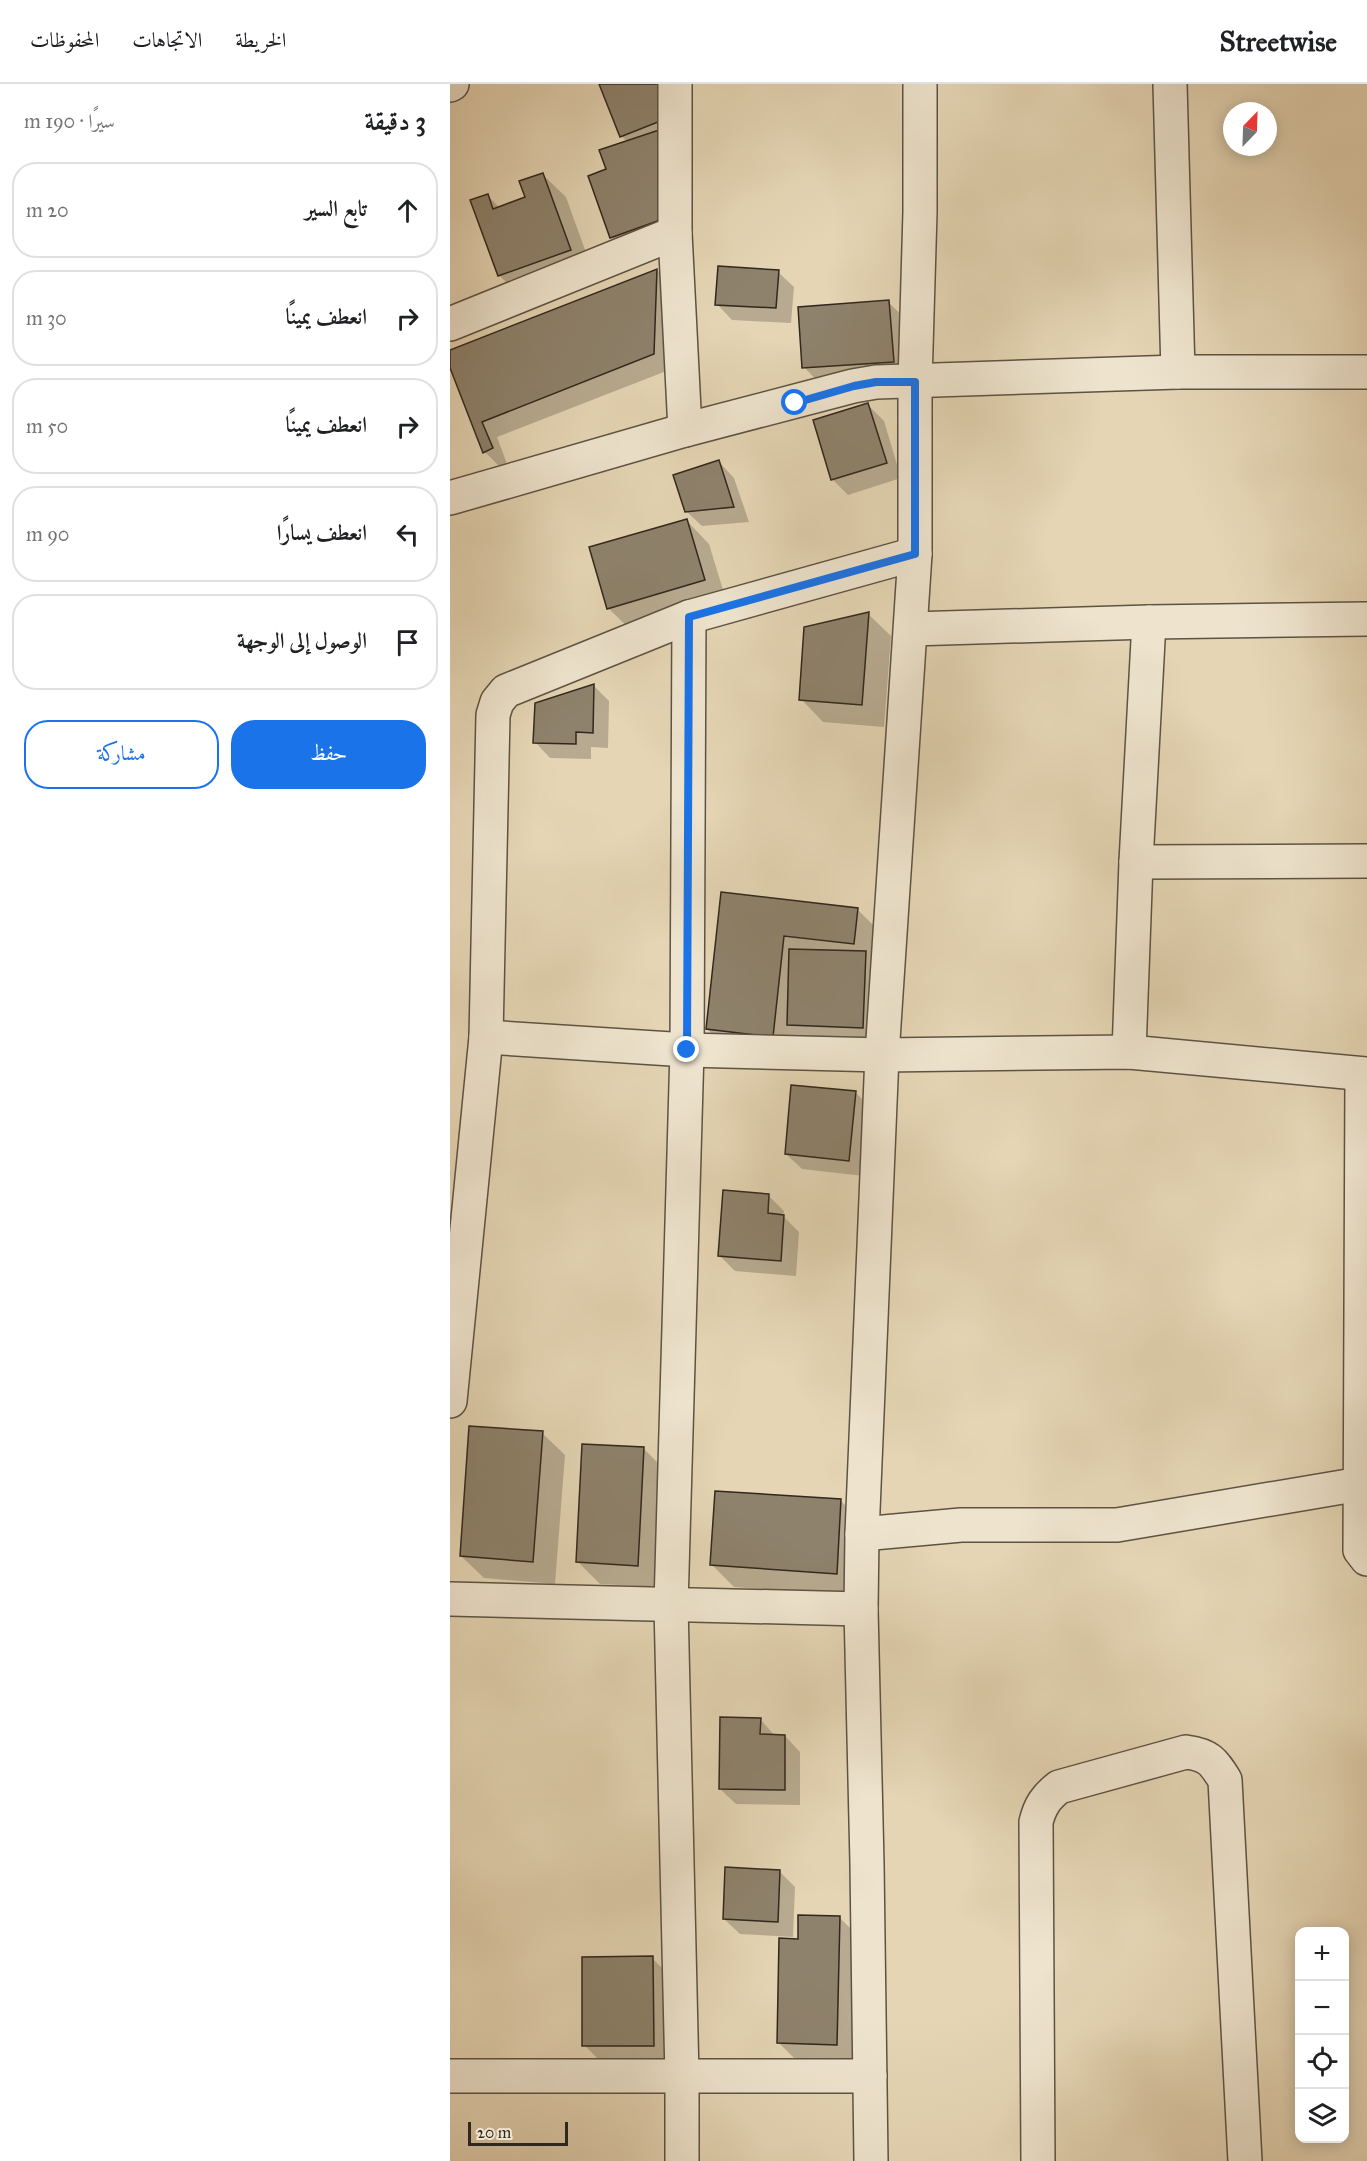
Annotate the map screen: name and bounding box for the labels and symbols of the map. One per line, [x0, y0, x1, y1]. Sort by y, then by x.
north arrow [1223, 102, 1277, 156]
route start [781, 389, 807, 415]
route end [673, 1036, 699, 1062]
scale bar [468, 2119, 568, 2146]

